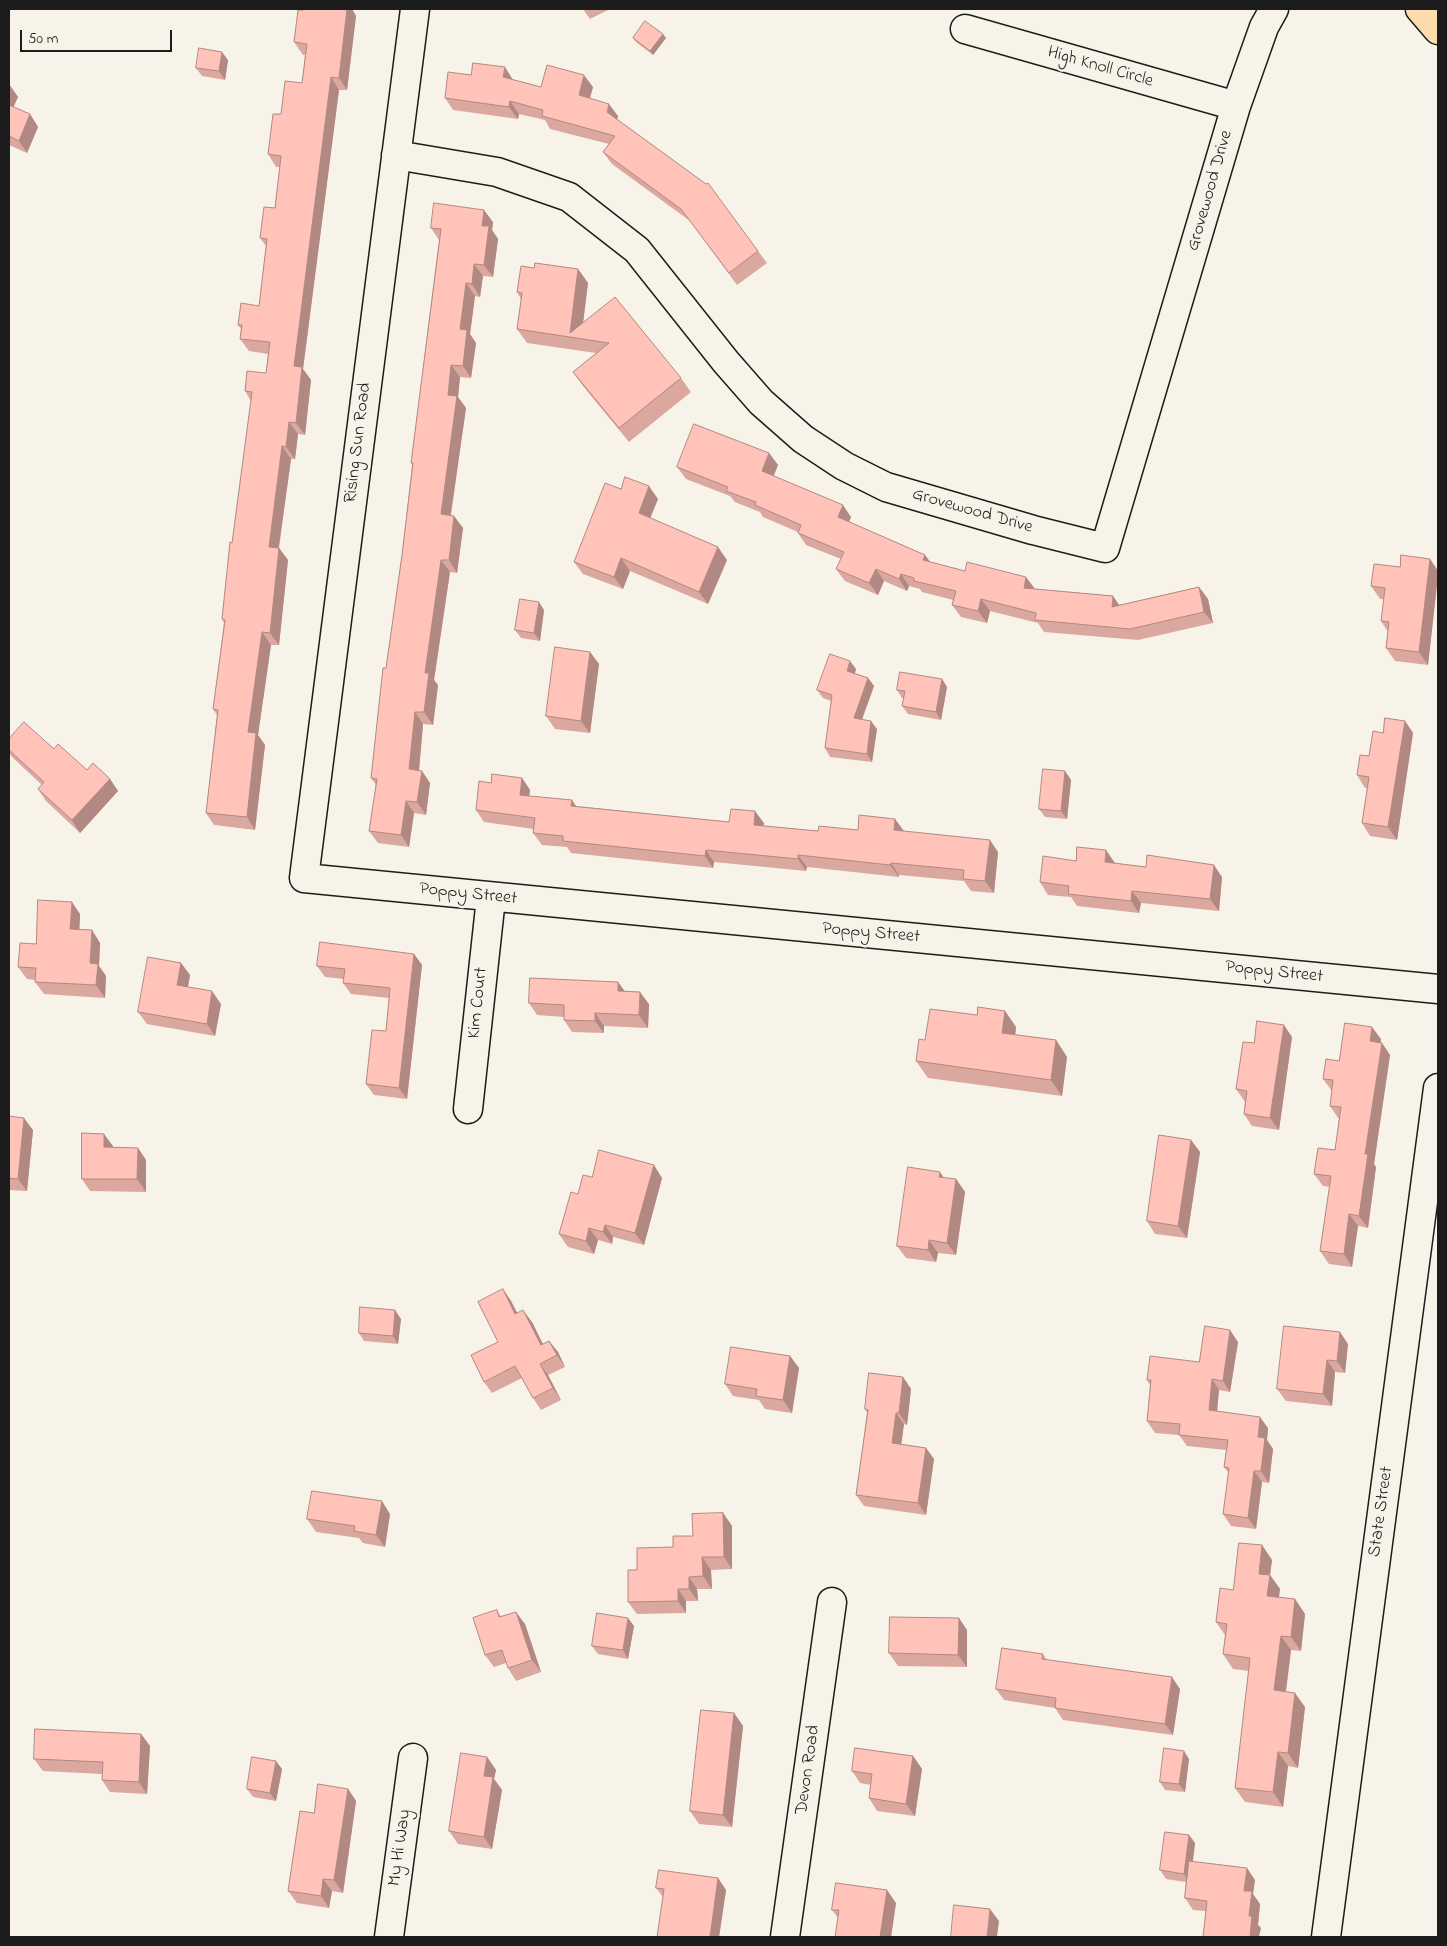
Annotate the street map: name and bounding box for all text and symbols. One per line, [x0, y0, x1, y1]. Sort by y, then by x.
scale bar [22, 20, 175, 52]
text: 50 m [28, 28, 58, 50]
street label: High Knoll Circle [1045, 43, 1155, 93]
street label: Grovewood Drive [1183, 128, 1239, 254]
street label: Rising Sun Road [341, 381, 377, 505]
street label: Grovewood Drive [909, 484, 1035, 540]
street label: Poppy Street [418, 879, 518, 911]
street label: Poppy Street [821, 919, 921, 949]
street label: Poppy Street [1224, 957, 1324, 989]
street label: Kim Court [465, 966, 493, 1040]
street label: State Street [1365, 1465, 1399, 1559]
street label: Devon Road [792, 1724, 826, 1816]
street label: My Hi Way [385, 1808, 417, 1888]

